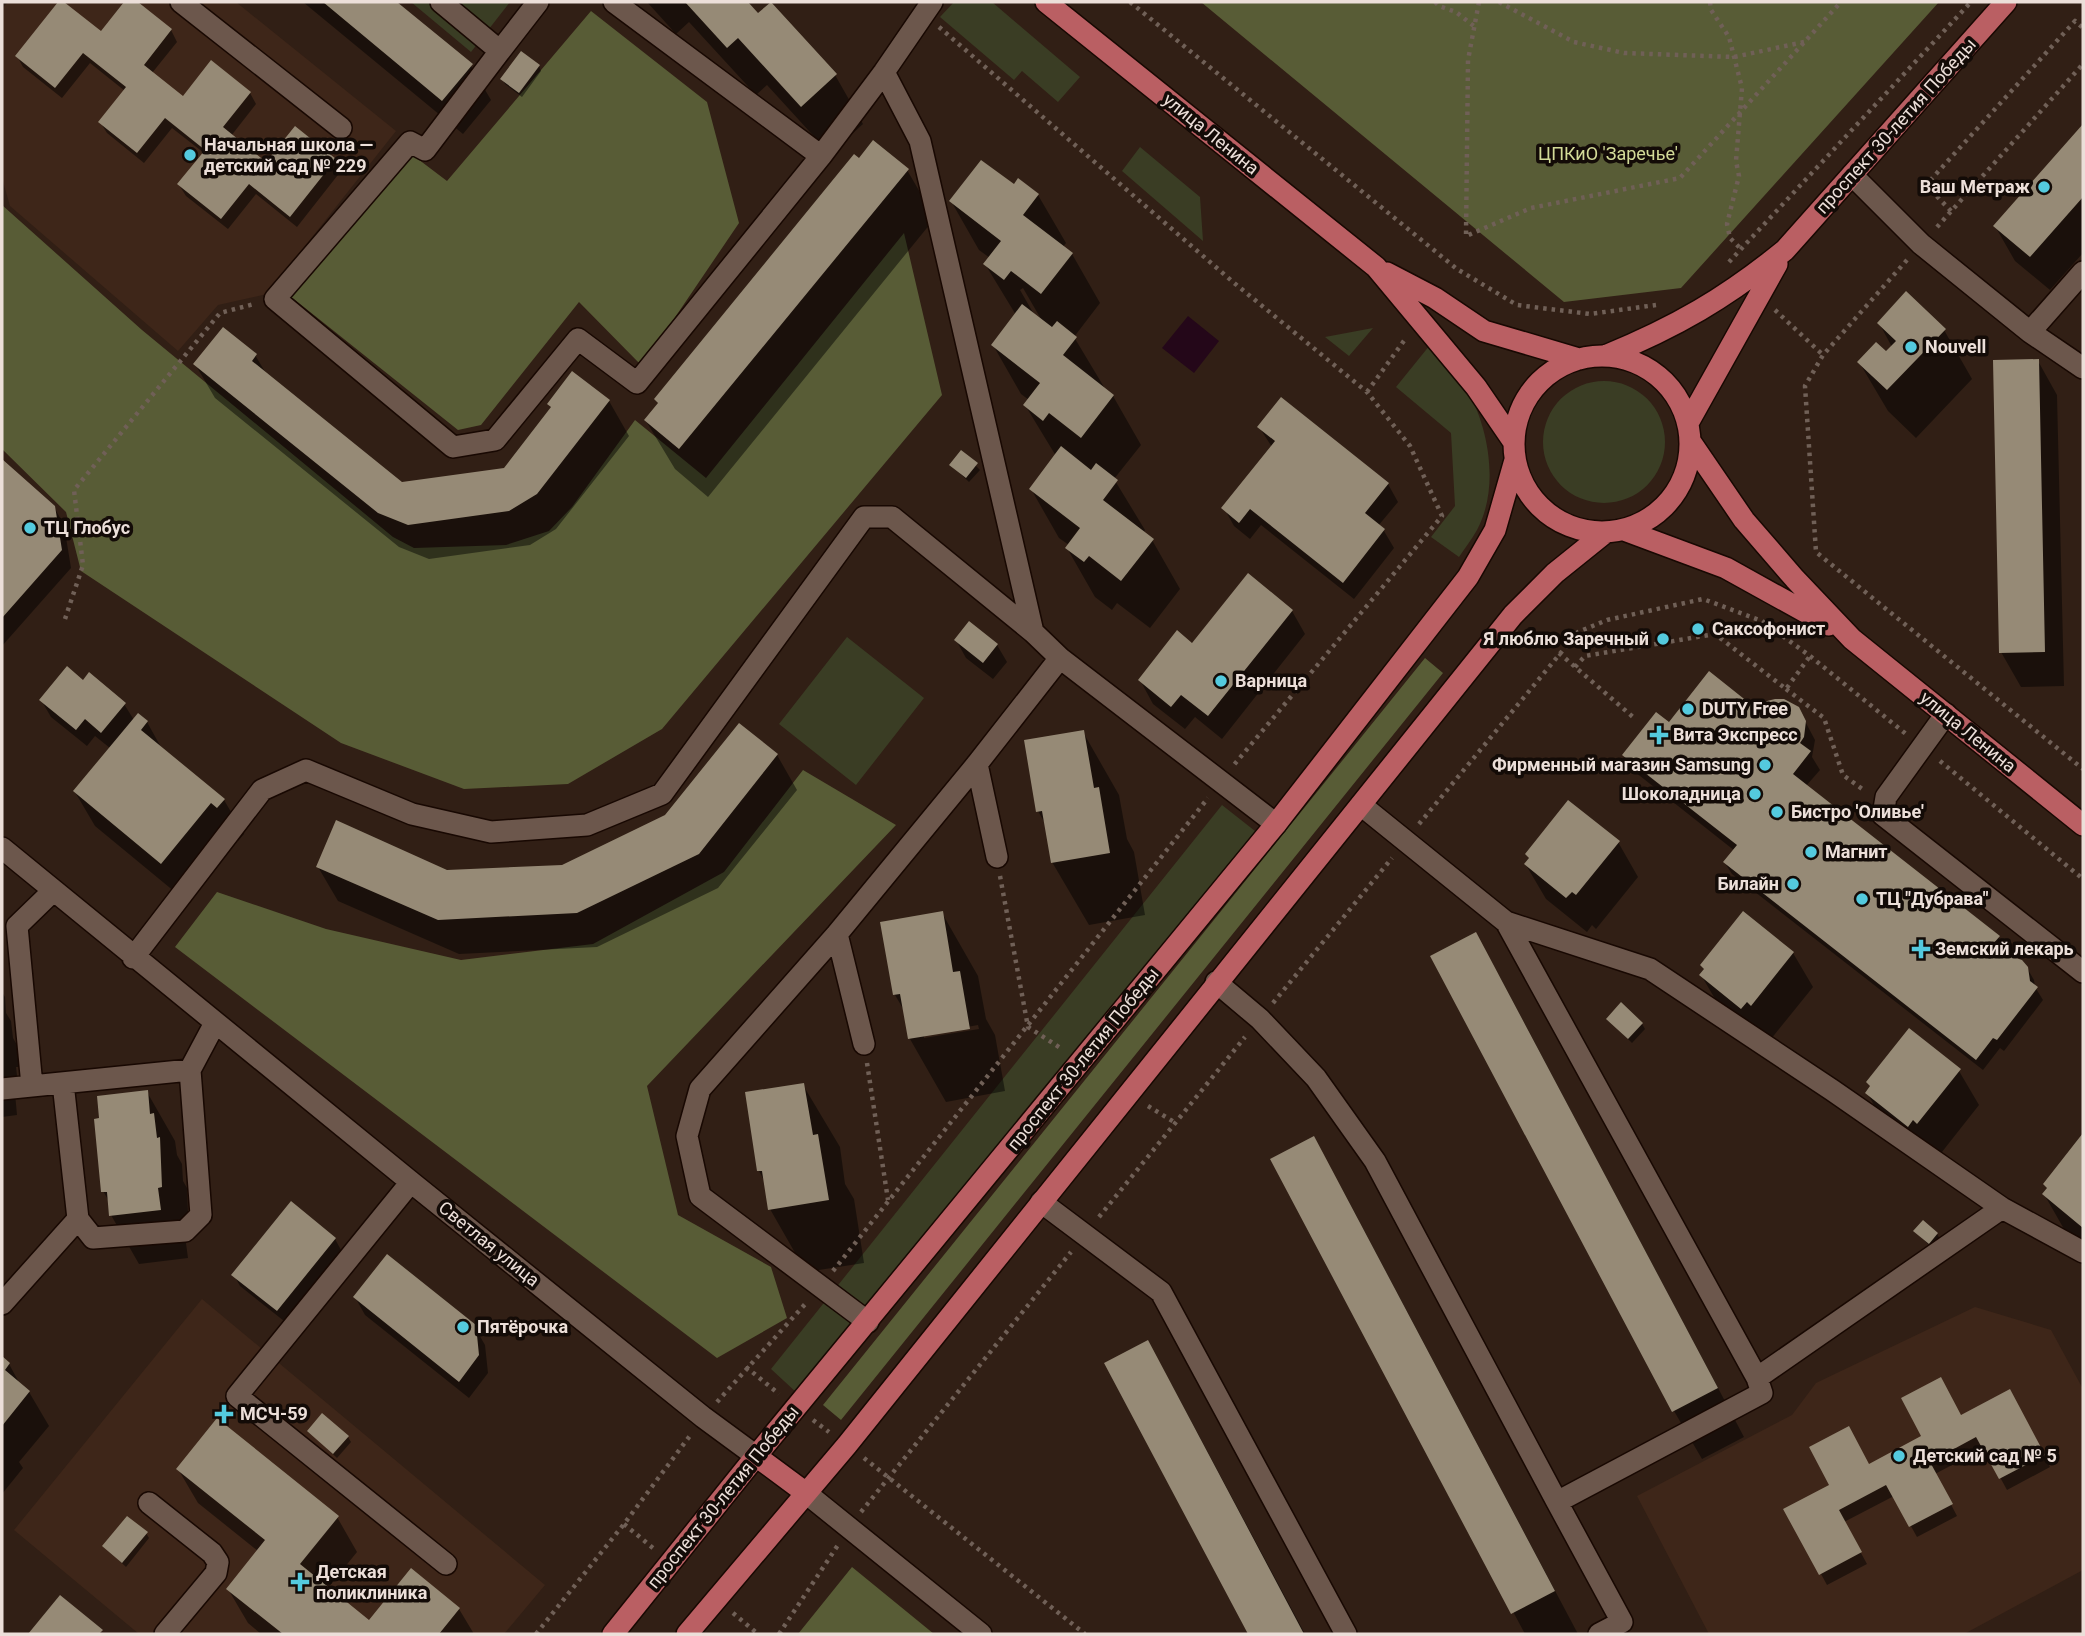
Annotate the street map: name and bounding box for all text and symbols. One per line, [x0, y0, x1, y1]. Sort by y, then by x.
street label: проспект 30-летия Победы [1811, 34, 1980, 218]
street label: улица Ленина [1159, 89, 1263, 179]
place label: Начальная школа — детский сад № 229 [204, 134, 374, 176]
park label: ЦПКиО 'Заречье' [1538, 143, 1678, 164]
marker: Начальная школа — детский сад № 229 [182, 147, 198, 163]
place label: Ваш Метраж [1920, 176, 2031, 197]
marker: Ваш Метраж [2036, 179, 2052, 195]
place label: Nouvell [1925, 336, 1986, 357]
marker: Nouvell [1903, 339, 1919, 355]
place label: ТЦ Глобус [44, 517, 130, 538]
marker: ТЦ Глобус [22, 520, 38, 536]
place label: Саксофонист [1712, 618, 1825, 639]
marker: Саксофонист [1690, 621, 1706, 637]
place label: Я люблю Заречный [1483, 628, 1649, 649]
marker: Я люблю Заречный [1655, 631, 1671, 647]
place label: Варница [1235, 670, 1308, 691]
marker: Варница [1213, 673, 1229, 689]
street label: улица Ленина [1916, 687, 2020, 777]
place label: DUTY Free [1702, 698, 1788, 719]
marker: DUTY Free [1680, 701, 1696, 717]
place label: Вита Экспресс [1673, 724, 1798, 745]
marker: Вита Экспресс [1651, 727, 1667, 743]
place label: Фирменный магазин Samsung [1492, 754, 1751, 775]
marker: Фирменный магазин Samsung [1757, 757, 1773, 773]
place label: Шоколадница [1622, 783, 1741, 804]
marker: Шоколадница [1747, 786, 1763, 802]
place label: Бистро 'Оливье' [1791, 801, 1924, 822]
marker: Бистро 'Оливье' [1769, 804, 1785, 820]
place label: Магнит [1825, 841, 1888, 862]
marker: Магнит [1803, 844, 1819, 860]
place label: Билайн [1718, 873, 1779, 894]
marker: Билайн [1785, 876, 1801, 892]
place label: ТЦ "Дубрава" [1876, 888, 1989, 909]
marker: ТЦ "Дубрава" [1854, 891, 1870, 907]
place label: Земский лекарь [1935, 938, 2074, 959]
marker: Земский лекарь [1913, 941, 1929, 957]
street label: проспект 30-летия Победы [1002, 963, 1163, 1154]
street label: Светлая улица [435, 1197, 544, 1291]
place label: Пятёрочка [477, 1316, 568, 1337]
marker: Пятёрочка [455, 1319, 471, 1335]
street label: проспект 30-летия Победы [642, 1401, 803, 1592]
place label: МСЧ-59 [240, 1403, 308, 1424]
marker: МСЧ-59 [214, 1404, 234, 1424]
place label: Детский сад № 5 [1913, 1445, 2057, 1466]
marker: Детский сад № 5 [1891, 1448, 1907, 1464]
place label: Детская поликлиника [316, 1561, 428, 1603]
marker: Детская поликлиника [290, 1572, 310, 1592]

